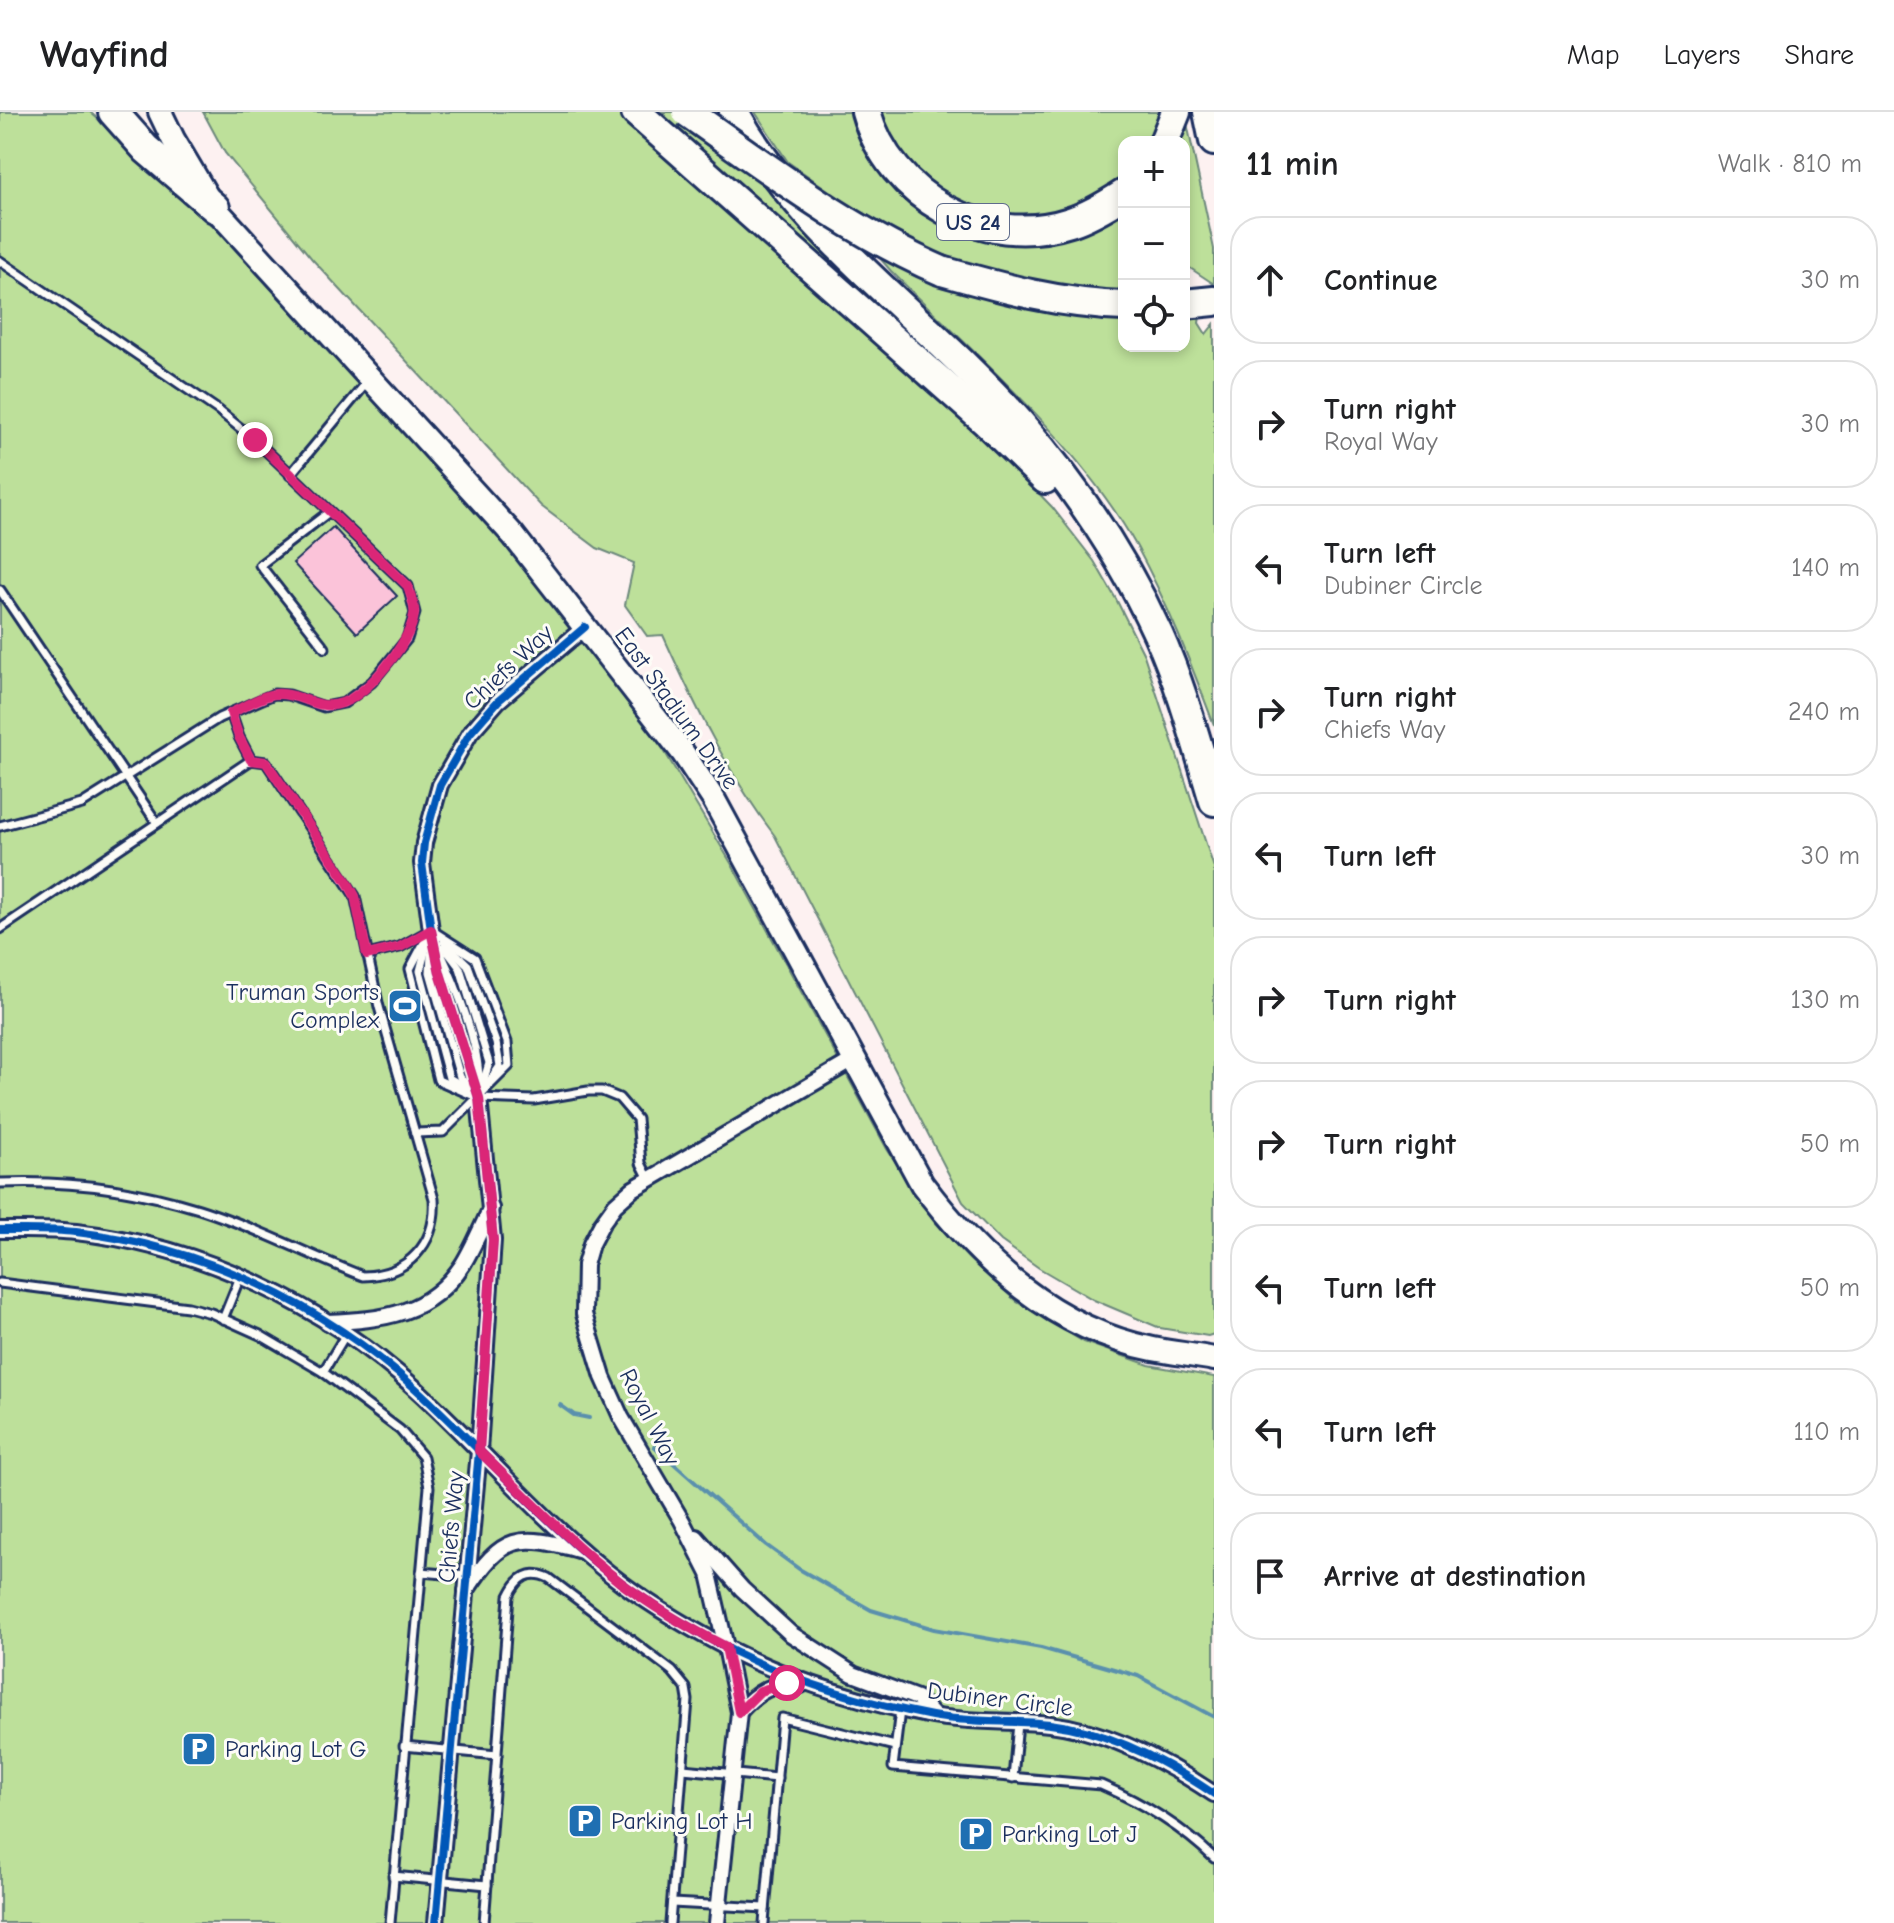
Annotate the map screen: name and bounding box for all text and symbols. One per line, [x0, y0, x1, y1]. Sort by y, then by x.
text: Wayfind [40, 33, 169, 77]
text: Map [1567, 39, 1620, 71]
text: Layers [1664, 39, 1740, 71]
text: Share [1784, 39, 1854, 71]
map controls [1118, 136, 1190, 352]
button: + [1118, 136, 1190, 208]
text: 11 min [1246, 144, 1339, 184]
text: Walk · 810 m [1718, 149, 1862, 179]
road number: US 24 [937, 204, 1009, 240]
button: − [1118, 208, 1190, 280]
icon: ahead [1248, 258, 1292, 302]
text: Continue [1324, 263, 1438, 298]
text: 30 m [1801, 265, 1860, 295]
button: locate [1118, 280, 1190, 352]
text: Turn right [1324, 392, 1456, 427]
icon: right [1248, 402, 1292, 446]
text: 30 m [1801, 409, 1860, 439]
route end [237, 422, 273, 458]
text: Royal Way [1324, 427, 1438, 457]
text: Turn left [1324, 536, 1436, 571]
icon: left [1248, 546, 1292, 590]
text: 140 m [1791, 553, 1860, 583]
text: Dubiner Circle [1324, 571, 1483, 601]
street label: Chiefs Way [457, 618, 559, 715]
street label: East Stadium Drive [609, 622, 745, 794]
text: Turn right [1324, 680, 1456, 715]
icon: right [1248, 690, 1292, 734]
text: 240 m [1788, 697, 1860, 727]
text: Chiefs Way [1324, 715, 1445, 745]
icon: left [1248, 834, 1292, 878]
text: Turn left [1324, 839, 1436, 874]
text: 30 m [1801, 841, 1860, 871]
place label: Truman Sports Complex [226, 978, 380, 1034]
icon: right [1248, 978, 1292, 1022]
text: Turn right [1324, 983, 1456, 1018]
text: 130 m [1791, 985, 1860, 1015]
sports icon: Truman Sports Complex [386, 987, 424, 1025]
icon: right [1248, 1122, 1292, 1166]
text: Turn right [1324, 1127, 1456, 1162]
text: 50 m [1800, 1129, 1860, 1159]
icon: left [1248, 1266, 1292, 1310]
text: Turn left [1324, 1271, 1436, 1306]
text: 50 m [1800, 1273, 1860, 1303]
street label: Royal Way [614, 1364, 686, 1470]
icon: left [1248, 1410, 1292, 1454]
text: Turn left [1324, 1415, 1436, 1450]
text: 110 m [1793, 1417, 1860, 1447]
street label: Chiefs Way [432, 1470, 470, 1584]
icon: arrive [1248, 1554, 1292, 1598]
text: Arrive at destination [1324, 1559, 1586, 1594]
route start [769, 1665, 805, 1701]
street label: Dubiner Circle [926, 1676, 1074, 1722]
parking icon: Parking Lot G [180, 1730, 218, 1768]
place label: Parking Lot G [225, 1735, 367, 1763]
parking icon: Parking Lot H [566, 1802, 604, 1840]
place label: Parking Lot H [611, 1807, 753, 1835]
parking icon: Parking Lot J [957, 1815, 995, 1853]
place label: Parking Lot J [1002, 1820, 1137, 1848]

